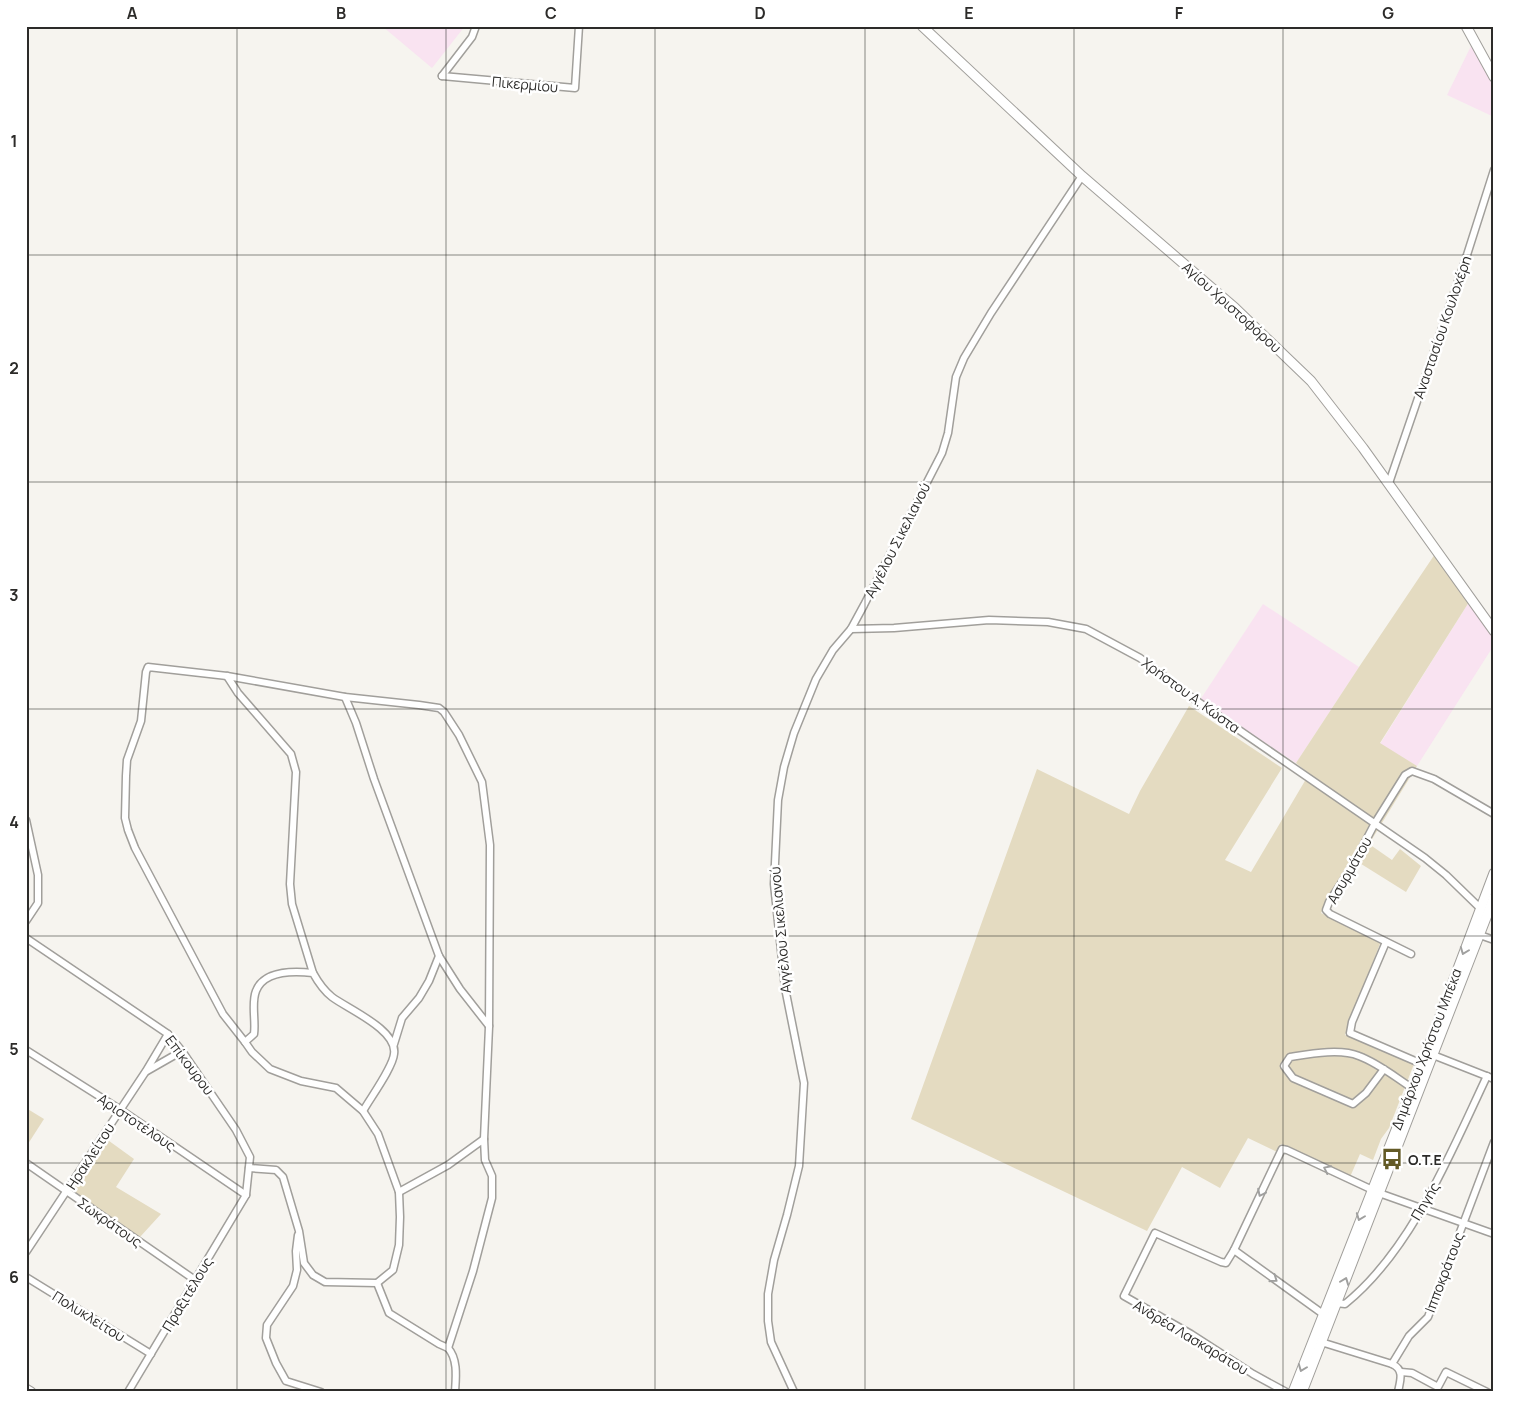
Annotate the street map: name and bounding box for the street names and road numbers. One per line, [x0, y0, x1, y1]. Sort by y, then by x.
street label: Πικερμίου [491, 72, 559, 96]
street label: Αναστασίου Κουλοχέρη [1409, 253, 1475, 401]
street label: Αγίου Χριστοφόρου [1178, 257, 1286, 357]
street label: Αγγέλου Σικελιανού [860, 479, 934, 601]
street label: Χρήστου Α. Κώστα [1138, 653, 1244, 737]
street label: Ασυρμάτου [1322, 833, 1376, 907]
street label: Αγγέλου Σικελιανού [765, 866, 795, 994]
street label: Δημάρχου Χρήστου Μπέκα [1386, 966, 1466, 1132]
street label: Επίκουρου [161, 1031, 219, 1099]
street label: Αριστοτέλους [94, 1089, 180, 1155]
street label: Ηρακλείτου [61, 1119, 119, 1193]
street label: Πηγής [1406, 1178, 1444, 1224]
street label: Σωκράτους [74, 1193, 146, 1251]
street label: Ιπποκράτους [1420, 1229, 1468, 1315]
street label: Πραξιτέλους [157, 1253, 217, 1335]
street label: Πολυκλείτου [49, 1286, 129, 1346]
street label: Ανδρέα Λασκαράτου [1130, 1295, 1252, 1379]

